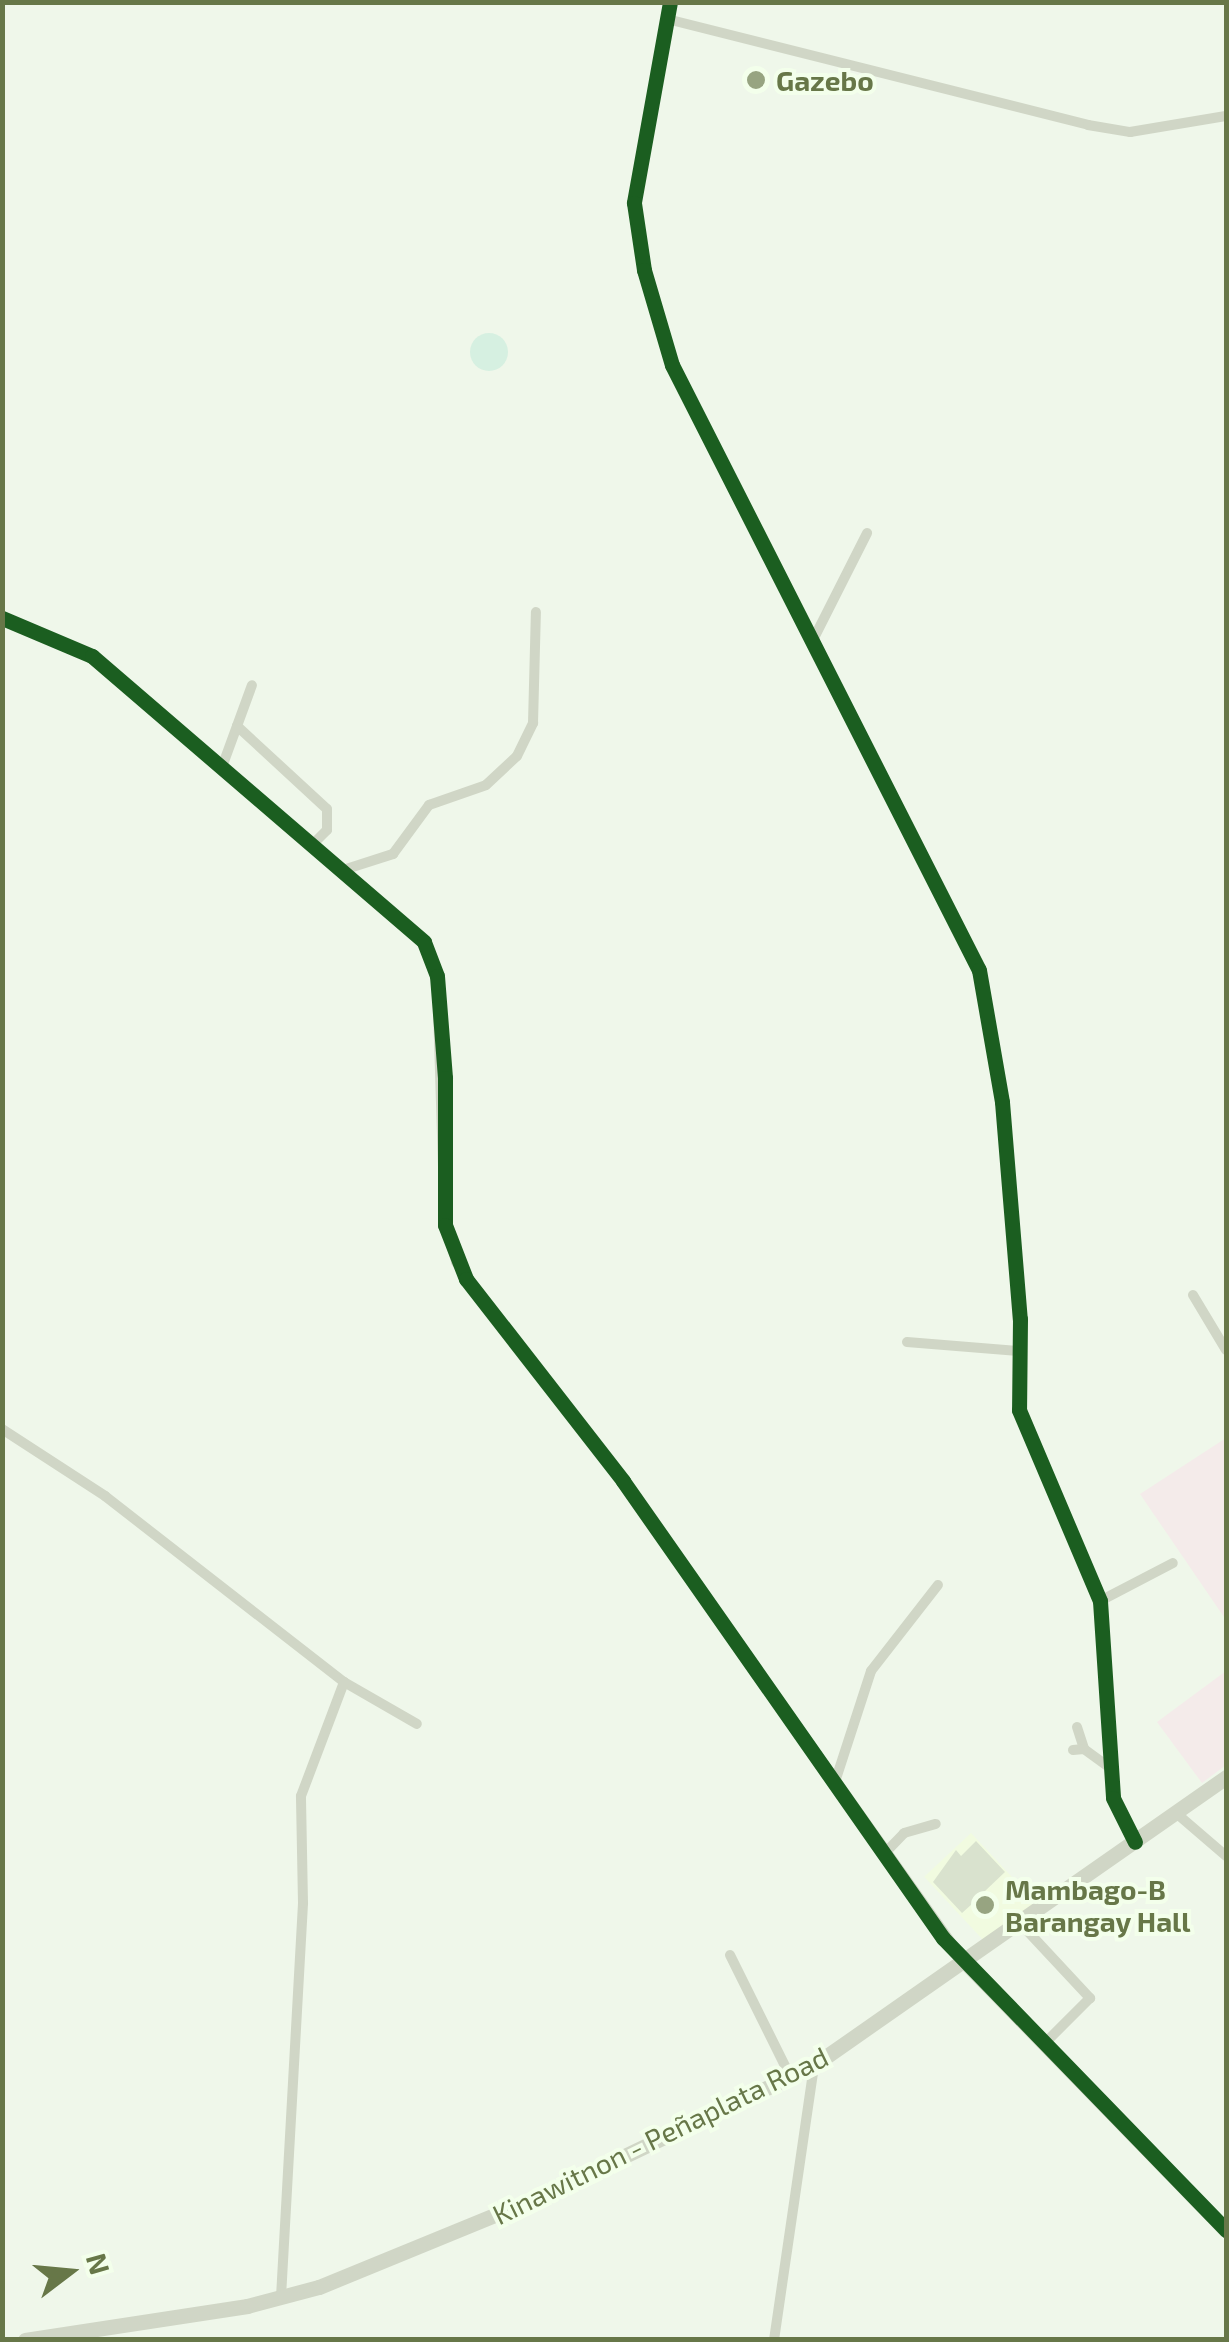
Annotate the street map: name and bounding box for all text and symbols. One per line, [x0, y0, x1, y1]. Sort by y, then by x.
place label: Gazebo [776, 63, 874, 97]
marker: Gazebo [745, 69, 767, 91]
place label: Mambago-B Barangay Hall [1005, 1872, 1191, 1938]
marker: Mambago-B Barangay Hall [974, 1894, 996, 1916]
street label: Kinawitnon - Peñaplata Road [487, 2039, 833, 2231]
north arrow [20, 2222, 120, 2322]
text: N [80, 2249, 118, 2278]

